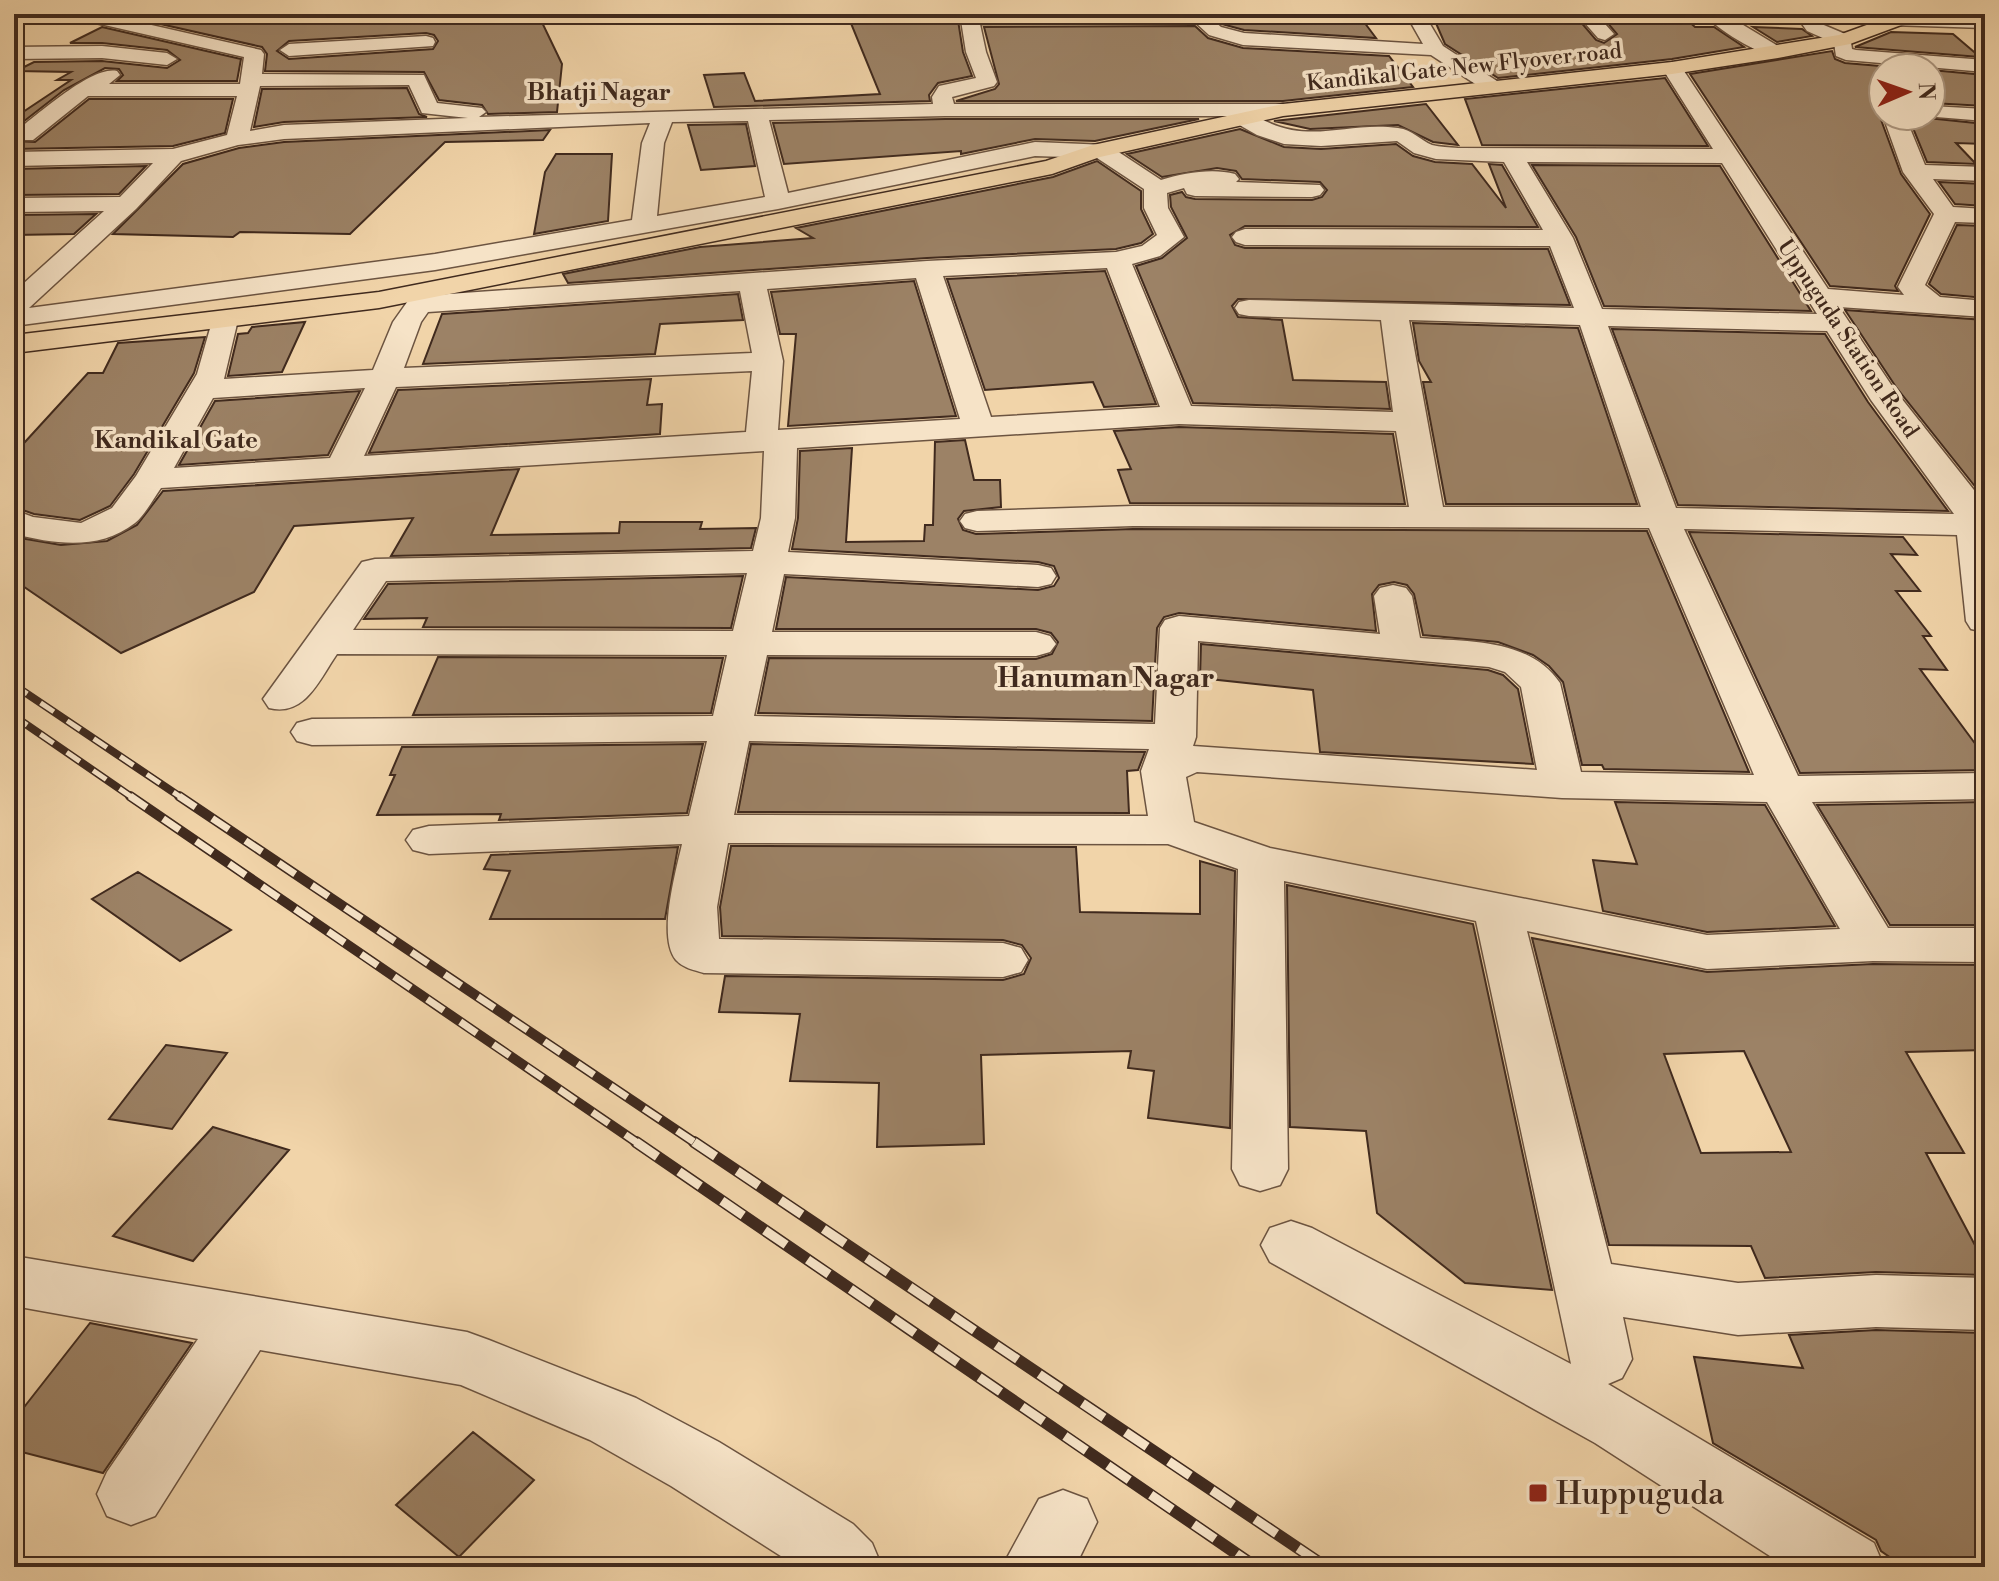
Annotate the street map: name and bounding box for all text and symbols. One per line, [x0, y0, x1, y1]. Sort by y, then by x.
street label: Kandikal Gate New Flyover road [1305, 37, 1624, 97]
north arrow [1867, 52, 1947, 132]
district label: Bhatji Nagar [527, 78, 671, 108]
text: N [1912, 82, 1939, 101]
street label: Uppuguda Station Road [1771, 234, 1925, 444]
district label: Kandikal Gate [94, 426, 258, 456]
district label: Hanuman Nagar [997, 661, 1215, 696]
place label: Huppuguda [1556, 1474, 1725, 1514]
marker: Huppuguda [1527, 1482, 1549, 1504]

